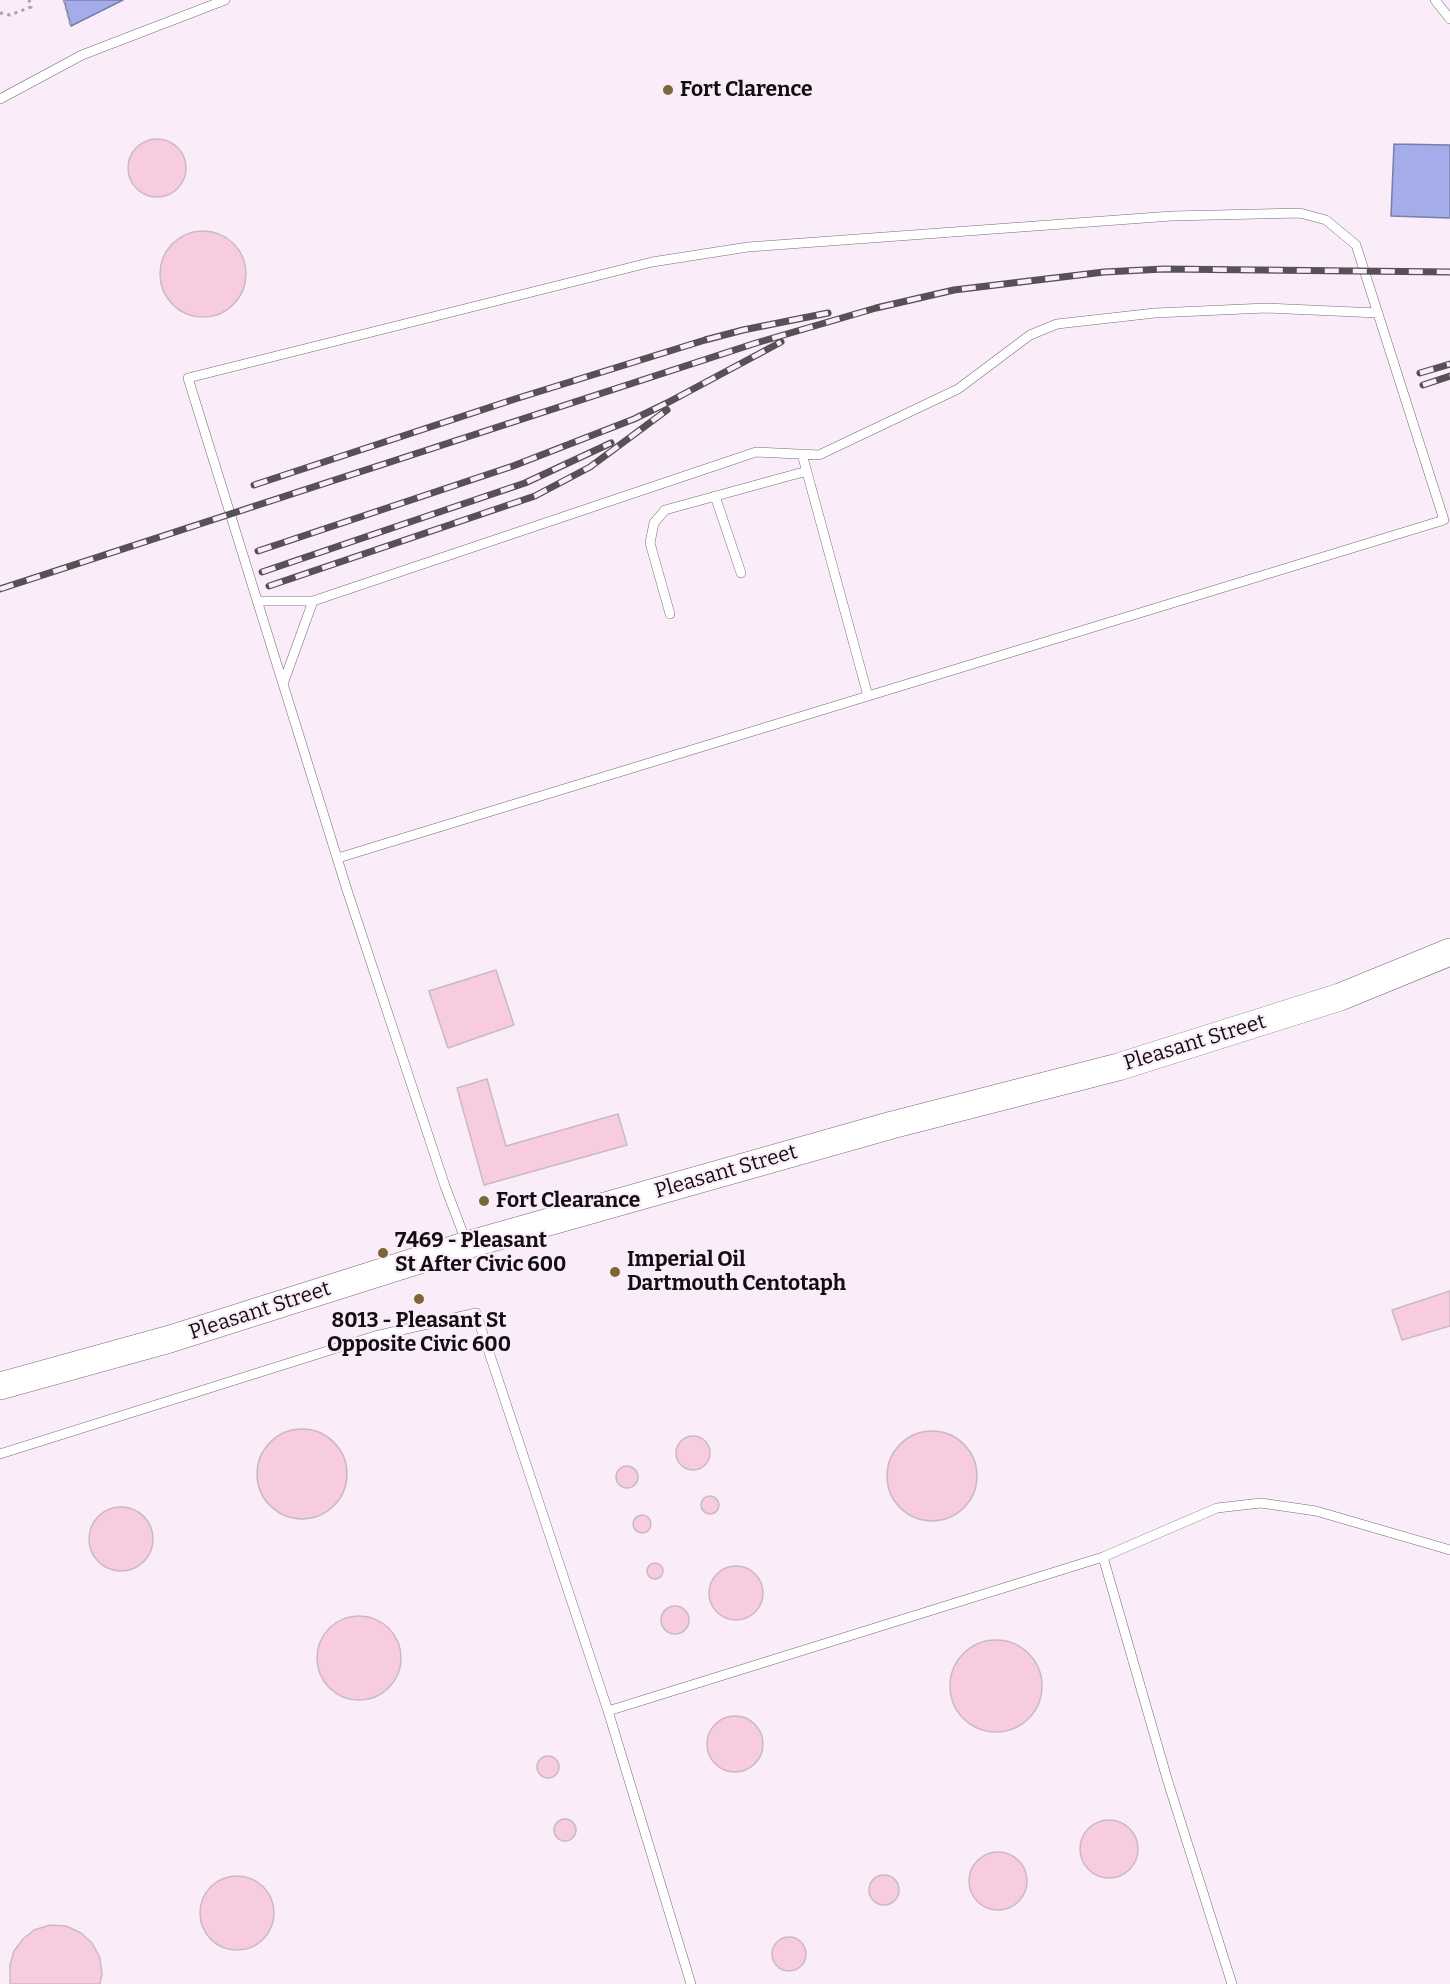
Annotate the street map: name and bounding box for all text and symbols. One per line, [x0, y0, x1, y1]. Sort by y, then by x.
place label: Fort Clarence [680, 77, 813, 103]
marker: Fort Clarence [661, 83, 675, 97]
street label: Pleasant Street [1121, 1009, 1269, 1077]
street label: Pleasant Street [652, 1140, 800, 1204]
place label: Fort Clearance [496, 1188, 640, 1214]
marker: Fort Clearance [477, 1194, 491, 1208]
place label: 7469 - Pleasant St After Civic 600 [395, 1228, 566, 1278]
marker: 7469 - Pleasant St After Civic 600 [376, 1246, 390, 1260]
place label: Imperial Oil Dartmouth Centotaph [627, 1247, 846, 1297]
marker: Imperial Oil Dartmouth Centotaph [608, 1265, 622, 1279]
street label: Pleasant Street [186, 1276, 334, 1346]
marker: 8013 - Pleasant St Opposite Civic 600 [412, 1292, 426, 1306]
place label: 8013 - Pleasant St Opposite Civic 600 [327, 1308, 511, 1358]

